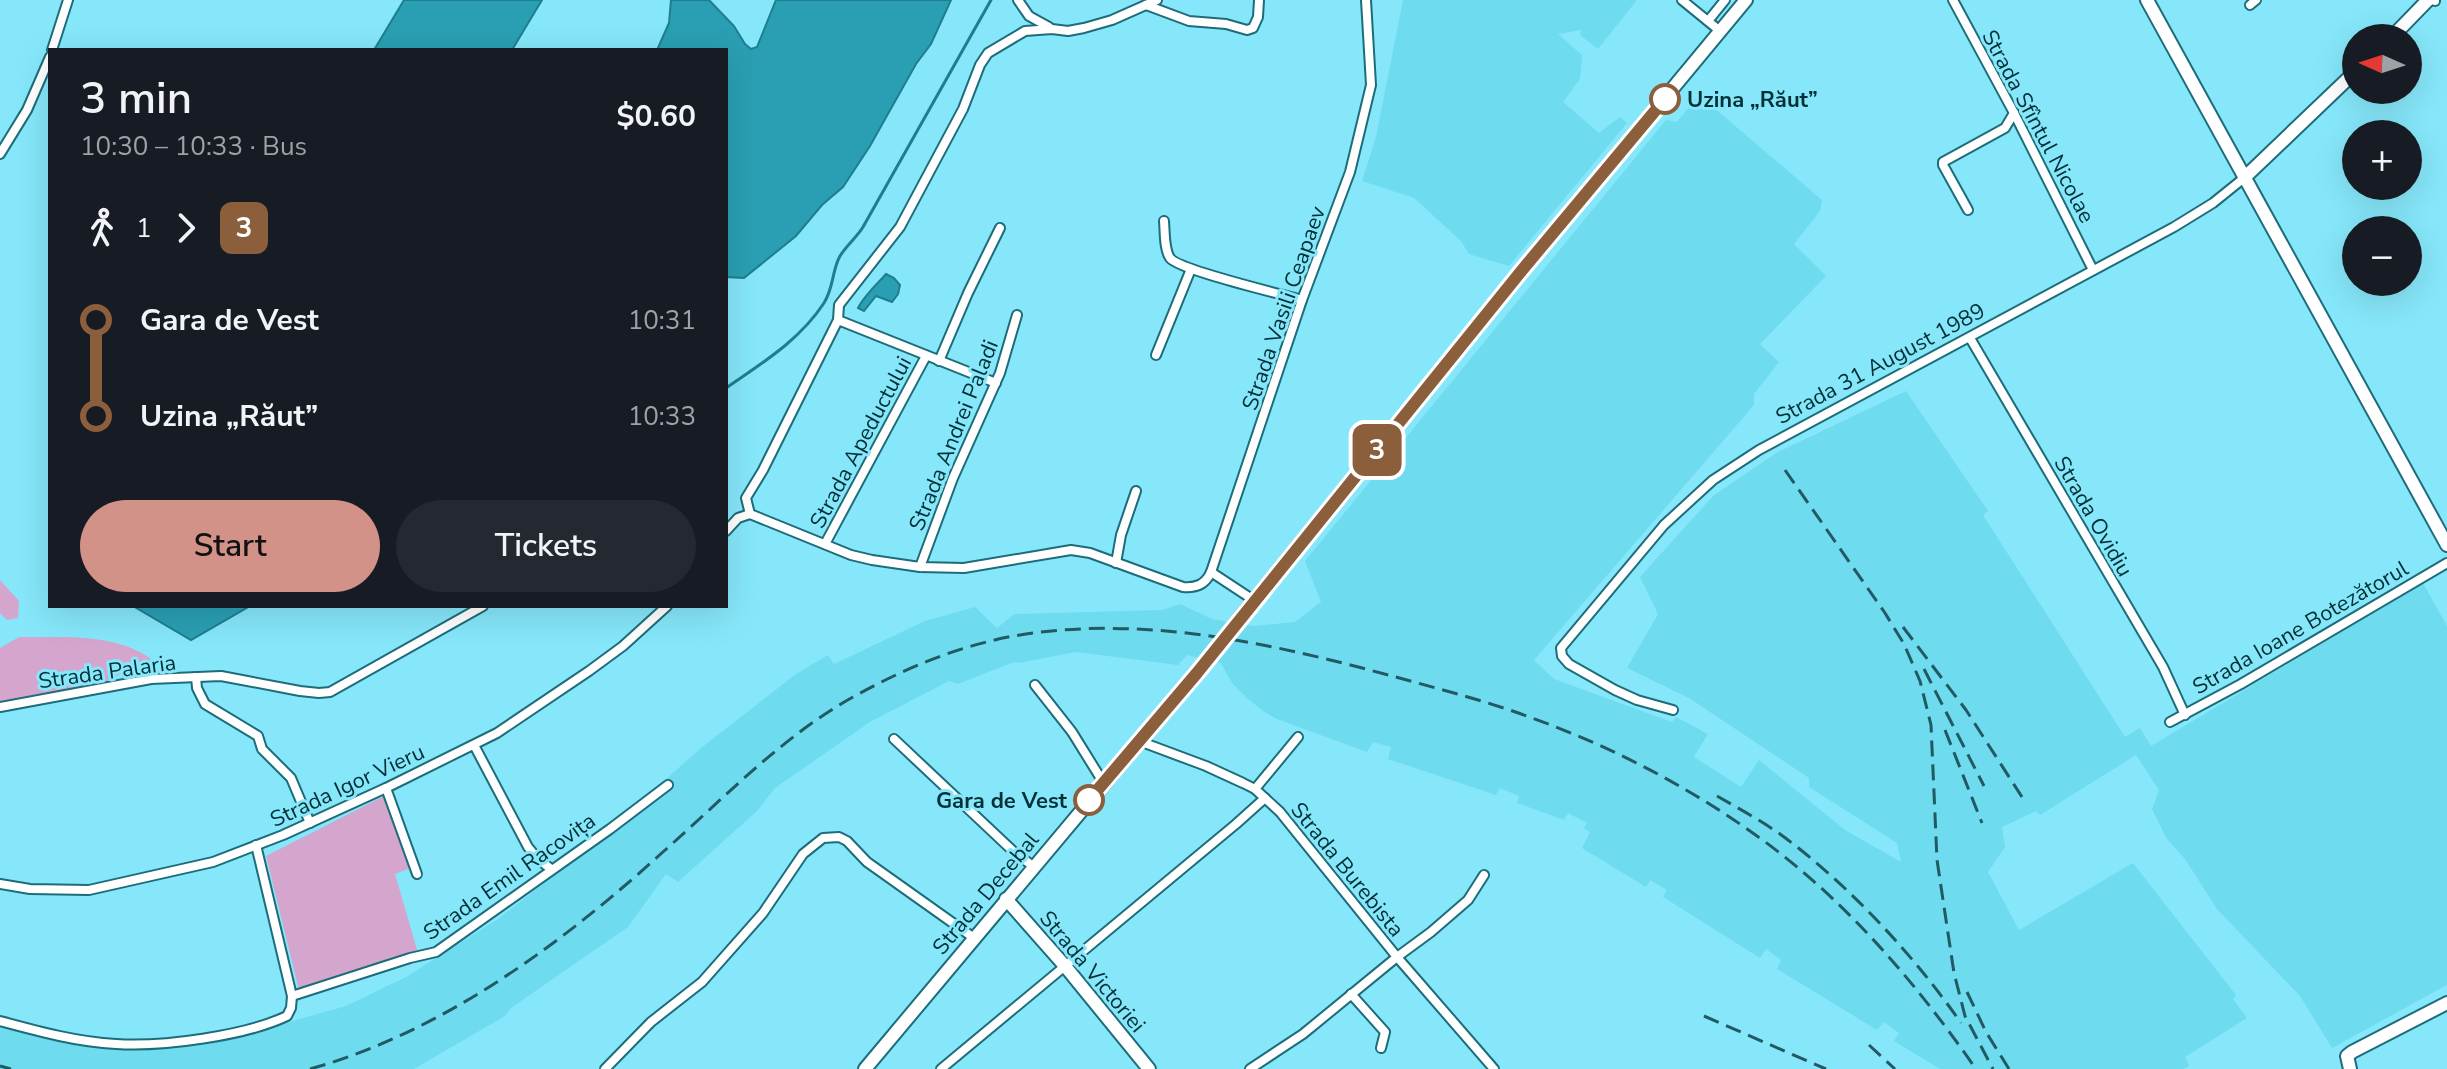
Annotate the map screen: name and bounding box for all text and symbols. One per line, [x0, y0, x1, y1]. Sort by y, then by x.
north arrow [2342, 24, 2422, 104]
map controls [2342, 24, 2422, 296]
street label: Strada Sfîntul Nicolae [1974, 25, 2102, 228]
text: 3 min [80, 69, 192, 129]
marker: Uzina „Răut” [1650, 84, 1680, 114]
place label: Uzina „Răut” [1687, 85, 1818, 115]
text: $0.60 [617, 96, 696, 137]
button: + [2342, 120, 2422, 200]
text: 10:30 – 10:33 · Bus [80, 129, 307, 164]
street label: Strada Vasili Ceapaev [1235, 202, 1333, 414]
icon: walk [80, 206, 124, 250]
icon: forward [164, 206, 208, 250]
text: 3 [236, 209, 252, 247]
text: 1 [136, 211, 152, 246]
button: − [2342, 216, 2422, 296]
street label: Strada 31 August 1989 [1771, 296, 1990, 432]
text: Gara de Vest [140, 300, 319, 341]
text: 10:31 [628, 303, 696, 338]
street label: Strada Andrei Paladi [902, 335, 1006, 535]
street label: Strada Apeductului [803, 351, 919, 534]
text: Uzina „Răut” [140, 396, 318, 437]
text: 10:33 [628, 399, 696, 434]
line badge: 3 [1351, 424, 1403, 476]
text: 3 [1369, 431, 1385, 469]
street label: Strada Ovidiu [2047, 451, 2140, 582]
button: Start [80, 500, 380, 592]
button: Tickets [396, 500, 696, 592]
street label: Strada Ioane Botezătorul [2187, 553, 2414, 702]
street label: Strada Palaria [36, 647, 178, 696]
street label: Strada Igor Vieru [265, 737, 430, 835]
marker: Gara de Vest [1074, 785, 1104, 815]
place label: Gara de Vest [936, 786, 1068, 816]
street label: Strada Burebista [1284, 796, 1411, 943]
street label: Strada Emil Racovița [417, 806, 602, 948]
street label: Strada Decebal [926, 826, 1046, 961]
street label: Strada Victoriei [1032, 904, 1152, 1039]

